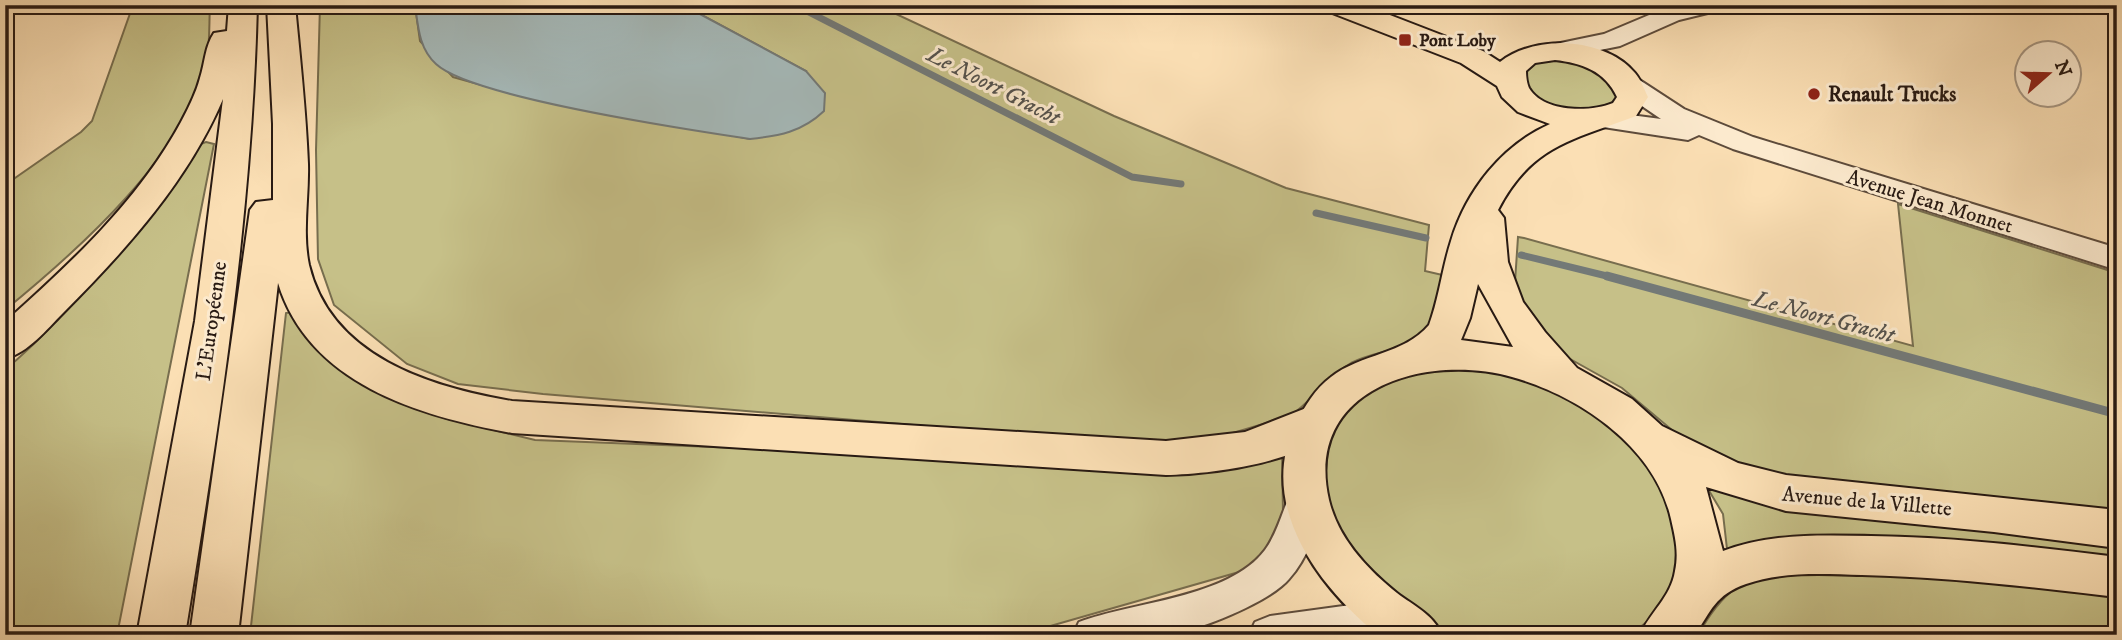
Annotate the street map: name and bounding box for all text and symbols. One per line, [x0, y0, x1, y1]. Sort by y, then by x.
place label: Pont Loby [1419, 30, 1496, 52]
marker: Pont Loby [1397, 32, 1413, 48]
north arrow [2014, 38, 2084, 108]
water label: Le Noort Gracht [920, 40, 1066, 133]
text: N [2049, 57, 2076, 80]
place label: Renault Trucks [1828, 82, 1956, 108]
marker: Renault Trucks [1806, 86, 1822, 102]
street label: Avenue Jean Monnet [1843, 164, 2016, 240]
street label: L'Européenne [191, 259, 233, 383]
water label: Le Noort Gracht [1748, 284, 1899, 351]
street label: Avenue de la Villette [1781, 482, 1953, 522]

